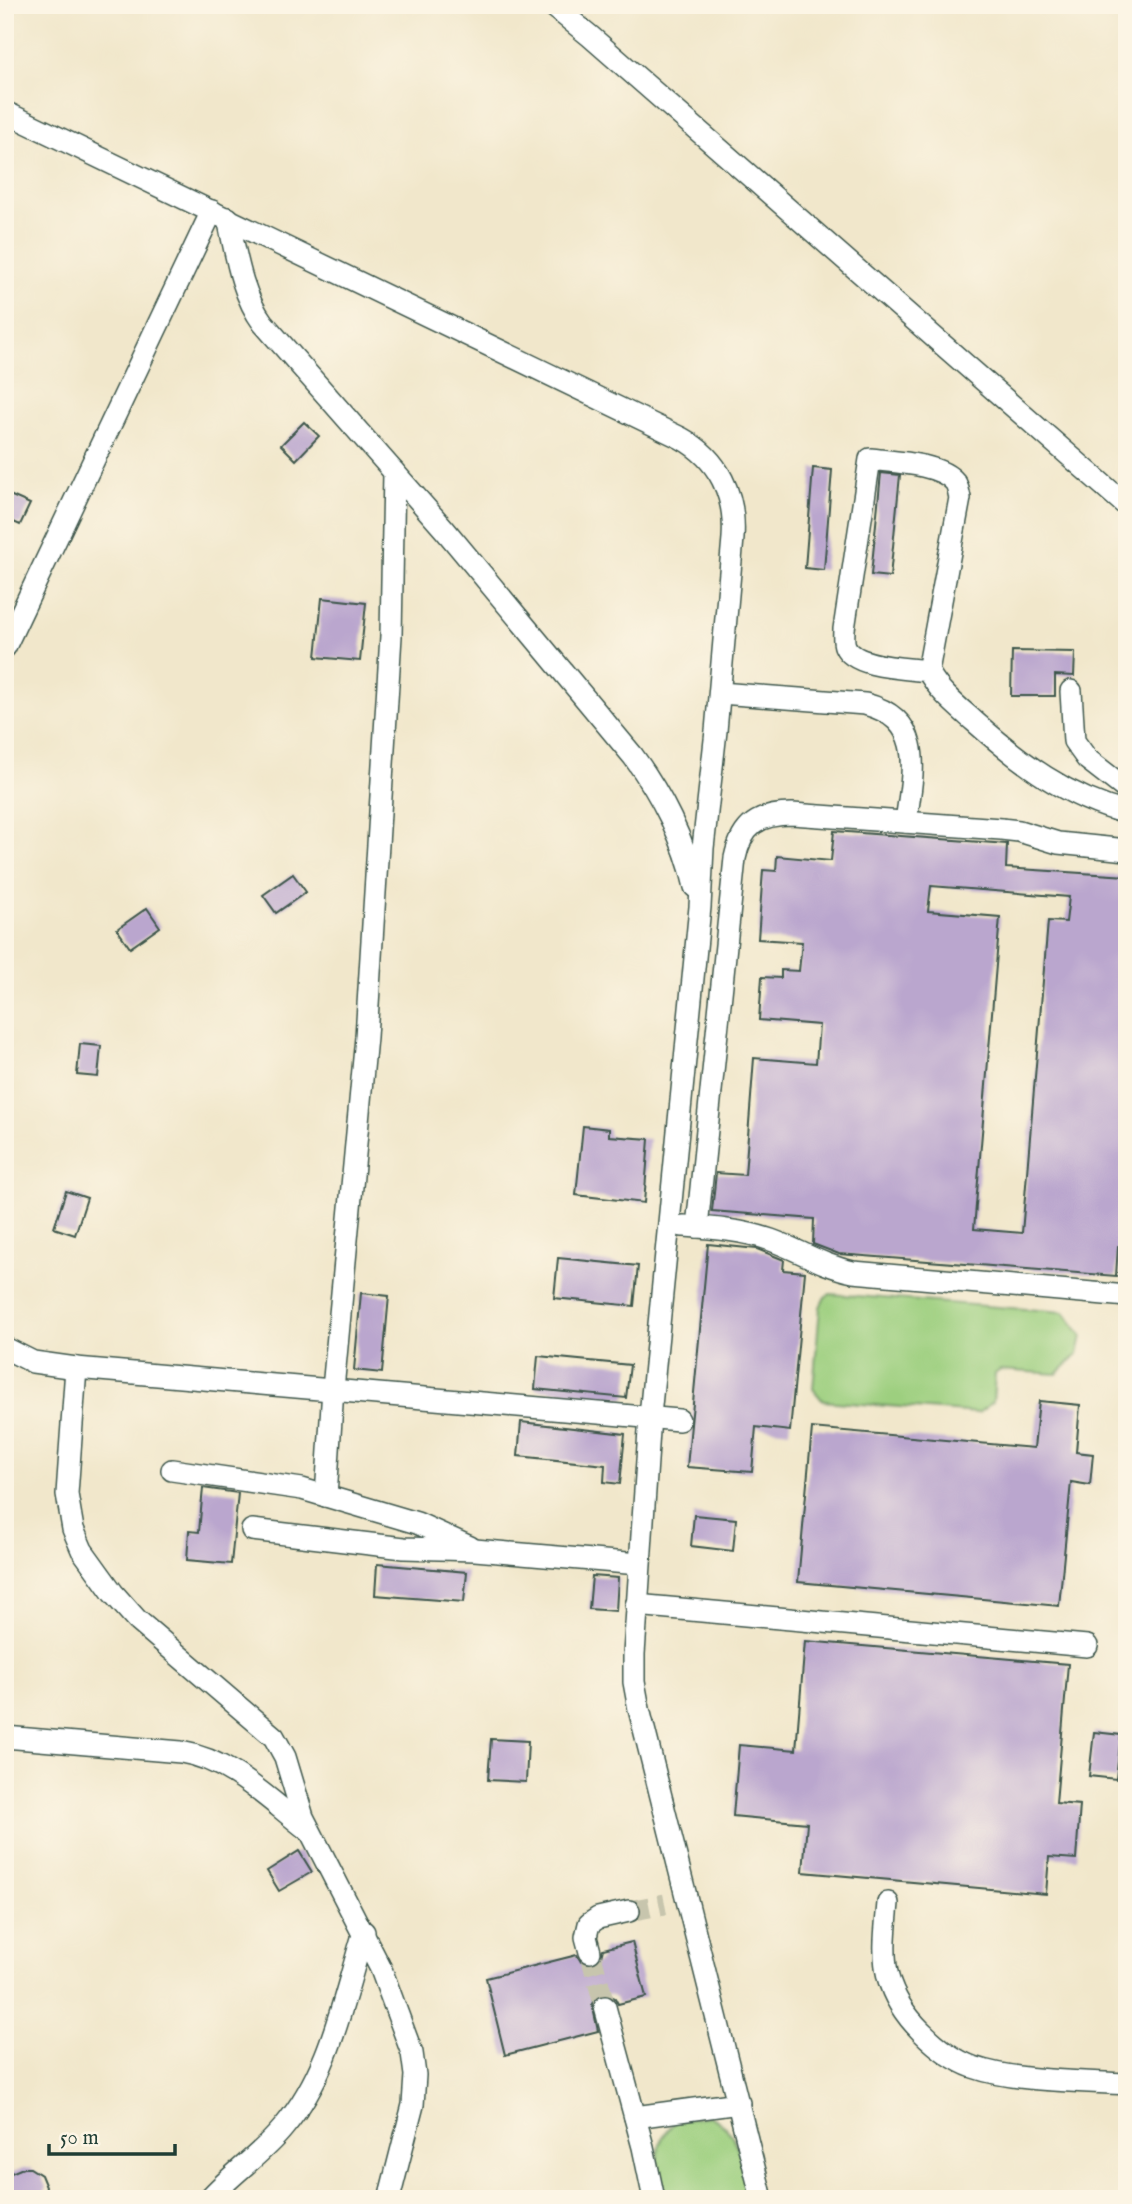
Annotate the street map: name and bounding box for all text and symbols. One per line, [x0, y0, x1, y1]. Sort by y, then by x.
scale bar [49, 2113, 175, 2157]
text: 50 m [60, 2125, 99, 2152]

